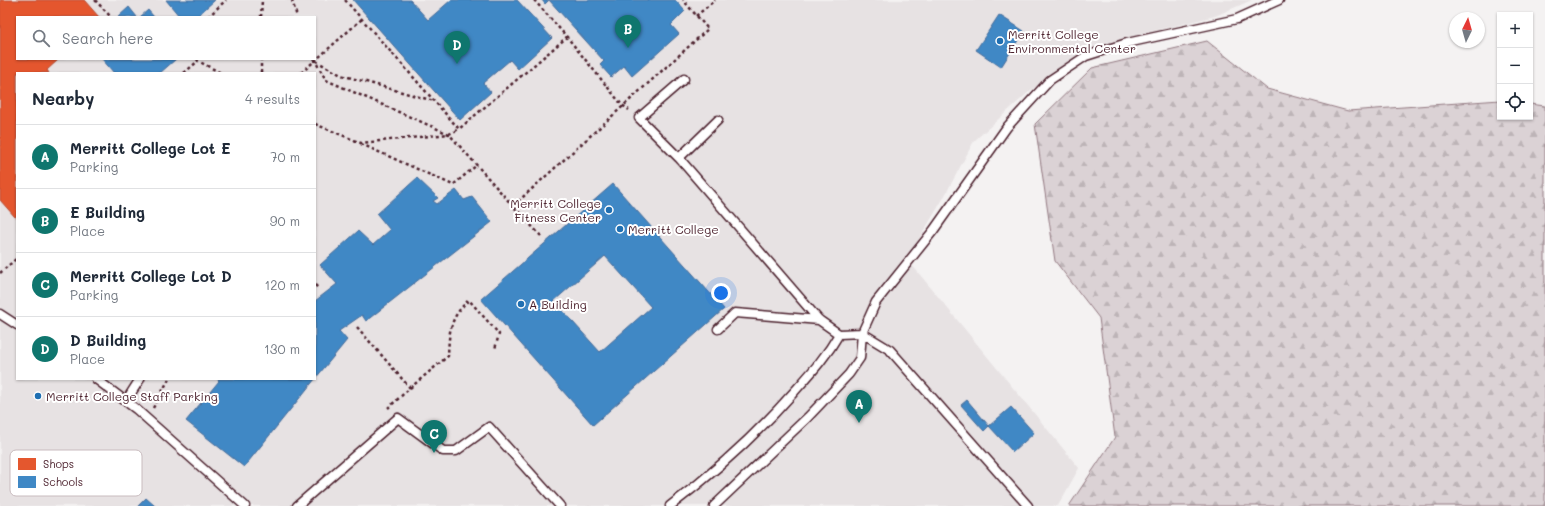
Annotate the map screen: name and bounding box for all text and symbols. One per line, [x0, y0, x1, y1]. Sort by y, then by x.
north arrow [1449, 12, 1485, 48]
map controls [1497, 12, 1533, 120]
button: + [1497, 12, 1533, 48]
pin: B [615, 15, 641, 48]
search box [16, 16, 316, 60]
place label: Merritt College Environmental Center [1008, 26, 1136, 56]
icon: search [30, 27, 52, 49]
text: Search here [62, 28, 153, 48]
pin: D [444, 31, 470, 64]
marker: Merritt College Environmental Center [995, 36, 1005, 46]
button: − [1497, 48, 1533, 84]
button: locate [1497, 84, 1533, 120]
text: Nearby [32, 87, 94, 109]
text: 4 results [245, 90, 300, 107]
text: Merritt College Lot E [70, 138, 231, 158]
text: A [40, 148, 50, 165]
text: 70 m [270, 148, 300, 165]
text: Parking [70, 158, 118, 175]
place label: Merritt College Fitness Center [510, 195, 601, 225]
text: E Building [70, 202, 145, 222]
marker: Merritt College Fitness Center [604, 205, 614, 215]
text: B [41, 212, 49, 229]
text: 90 m [270, 212, 300, 229]
place label: Merritt College [628, 221, 719, 237]
text: Place [70, 222, 105, 239]
marker: Merritt College [615, 224, 625, 234]
text: Merritt College Lot D [70, 266, 232, 286]
text: C [40, 276, 50, 293]
text: 120 m [264, 276, 300, 293]
your location [711, 283, 731, 303]
text: Parking [70, 286, 118, 303]
place label: A Building [529, 296, 587, 312]
marker: A Building [516, 299, 526, 309]
text: D Building [70, 330, 146, 350]
text: D [40, 340, 50, 357]
text: 130 m [264, 340, 300, 357]
text: Place [70, 350, 105, 367]
place label: Merritt College Staff Parking [46, 388, 218, 404]
pin: A [846, 390, 872, 423]
marker: Merritt College Staff Parking [33, 391, 43, 401]
pin: C [421, 420, 447, 453]
legend [10, 450, 142, 496]
text: Shops [43, 456, 74, 471]
text: Schools [43, 474, 83, 489]

